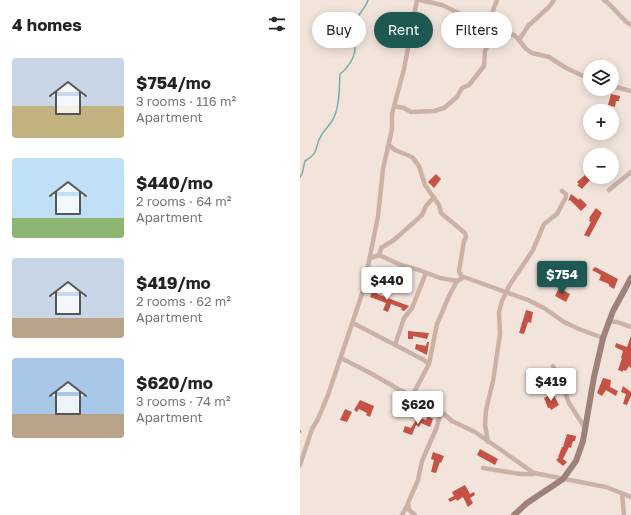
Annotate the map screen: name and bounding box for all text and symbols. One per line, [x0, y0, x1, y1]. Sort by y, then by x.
chip: Buy [312, 12, 366, 48]
chip: Rent [374, 12, 433, 48]
chip: Filters [441, 12, 512, 48]
icon: filters [266, 13, 288, 35]
text: 4 homes [12, 14, 82, 35]
map controls [583, 60, 619, 184]
button: layers [583, 60, 619, 96]
text: $754/mo [136, 72, 211, 93]
icon: home [44, 74, 92, 122]
text: 3 rooms · 116 m² [136, 93, 236, 109]
button: + [583, 104, 619, 140]
text: Apartment [136, 109, 203, 125]
button: − [583, 148, 619, 184]
text: $440/mo [136, 172, 213, 193]
icon: home [44, 174, 92, 222]
text: 2 rooms · 64 m² [136, 193, 231, 209]
text: Apartment [136, 209, 203, 225]
pin: $754 [538, 261, 586, 295]
text: $754 [546, 266, 578, 282]
pin: $440 [363, 267, 411, 301]
text: $419/mo [136, 272, 211, 293]
text: $440 [370, 272, 404, 288]
icon: home [44, 274, 92, 322]
text: 2 rooms · 62 m² [136, 293, 231, 309]
text: Apartment [136, 309, 203, 325]
pin: $419 [527, 368, 575, 402]
text: $620/mo [136, 372, 213, 393]
text: $419 [535, 373, 567, 389]
icon: home [44, 374, 92, 422]
pin: $620 [394, 391, 442, 425]
text: 3 rooms · 74 m² [136, 393, 230, 409]
text: $620 [401, 396, 435, 412]
text: Apartment [136, 409, 203, 425]

